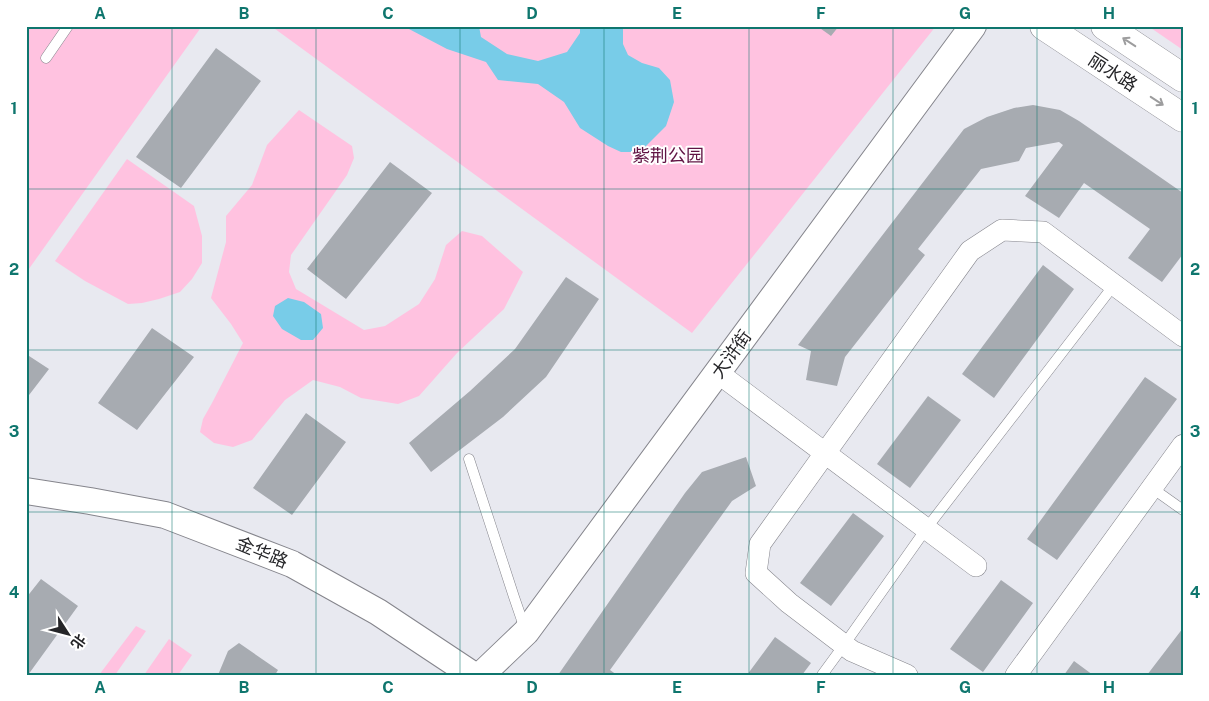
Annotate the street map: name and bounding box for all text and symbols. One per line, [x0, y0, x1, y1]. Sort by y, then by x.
text: A [94, 4, 106, 23]
text: B [239, 4, 250, 23]
text: C [382, 4, 394, 23]
text: D [526, 4, 538, 23]
text: E [672, 4, 682, 23]
text: F [816, 4, 826, 23]
text: G [959, 4, 971, 23]
text: H [1103, 4, 1115, 23]
one-way arrow [1123, 37, 1137, 47]
street label: 丽水路 [1085, 48, 1141, 96]
one-way arrow [1150, 96, 1164, 106]
text: 1 [11, 99, 17, 118]
text: 1 [1192, 99, 1198, 118]
park label: 紫荆公园 [632, 145, 704, 166]
text: 2 [9, 260, 19, 279]
text: 2 [1190, 260, 1200, 279]
street label: 大浒街 [707, 326, 755, 382]
text: 3 [9, 422, 19, 441]
text: 3 [1190, 422, 1200, 441]
street label: 金华路 [233, 532, 291, 572]
text: 4 [9, 583, 20, 602]
text: 4 [1190, 583, 1201, 602]
north arrow [42, 608, 92, 658]
text: 北 [68, 631, 89, 652]
text: A [94, 678, 106, 697]
text: B [239, 678, 250, 697]
text: C [382, 678, 394, 697]
text: D [526, 678, 538, 697]
text: E [672, 678, 682, 697]
text: F [816, 678, 826, 697]
text: G [959, 678, 971, 697]
text: H [1103, 678, 1115, 697]

